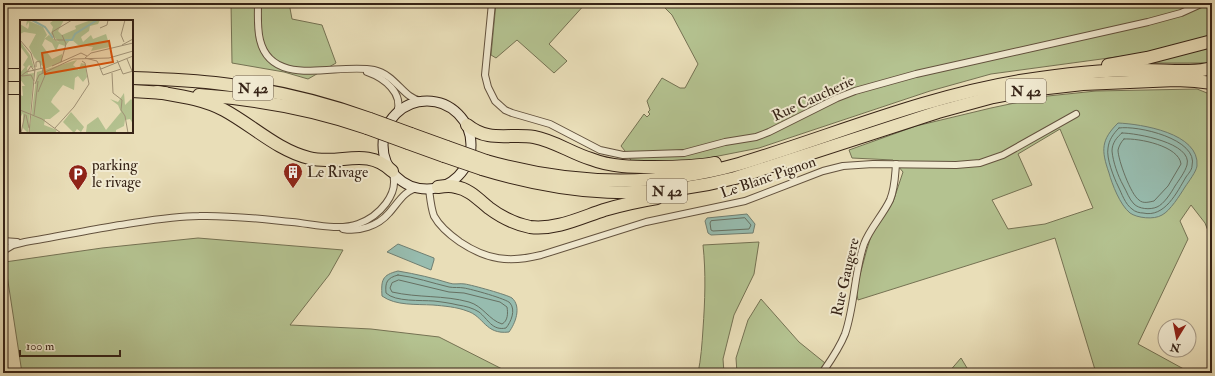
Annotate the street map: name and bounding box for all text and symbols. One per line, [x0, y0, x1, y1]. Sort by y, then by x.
inset map [20, 20, 133, 133]
street label: Rue Caucherie [769, 71, 857, 126]
road number: N 42 [233, 76, 273, 100]
road number: N 42 [1006, 79, 1046, 103]
street label: Le Blanc Pignon [718, 152, 819, 203]
place label: parking le rivage [91, 156, 141, 192]
building icon: Le Rivage [282, 161, 304, 189]
parking icon: parking le rivage [67, 163, 89, 191]
place label: Le Rivage [307, 163, 368, 182]
road number: N 42 [647, 179, 687, 203]
street label: Rue Gaugere [827, 236, 864, 318]
north arrow [1157, 318, 1197, 358]
scale bar [20, 332, 120, 358]
text: 100 m [26, 339, 55, 354]
text: N [1168, 340, 1182, 355]

